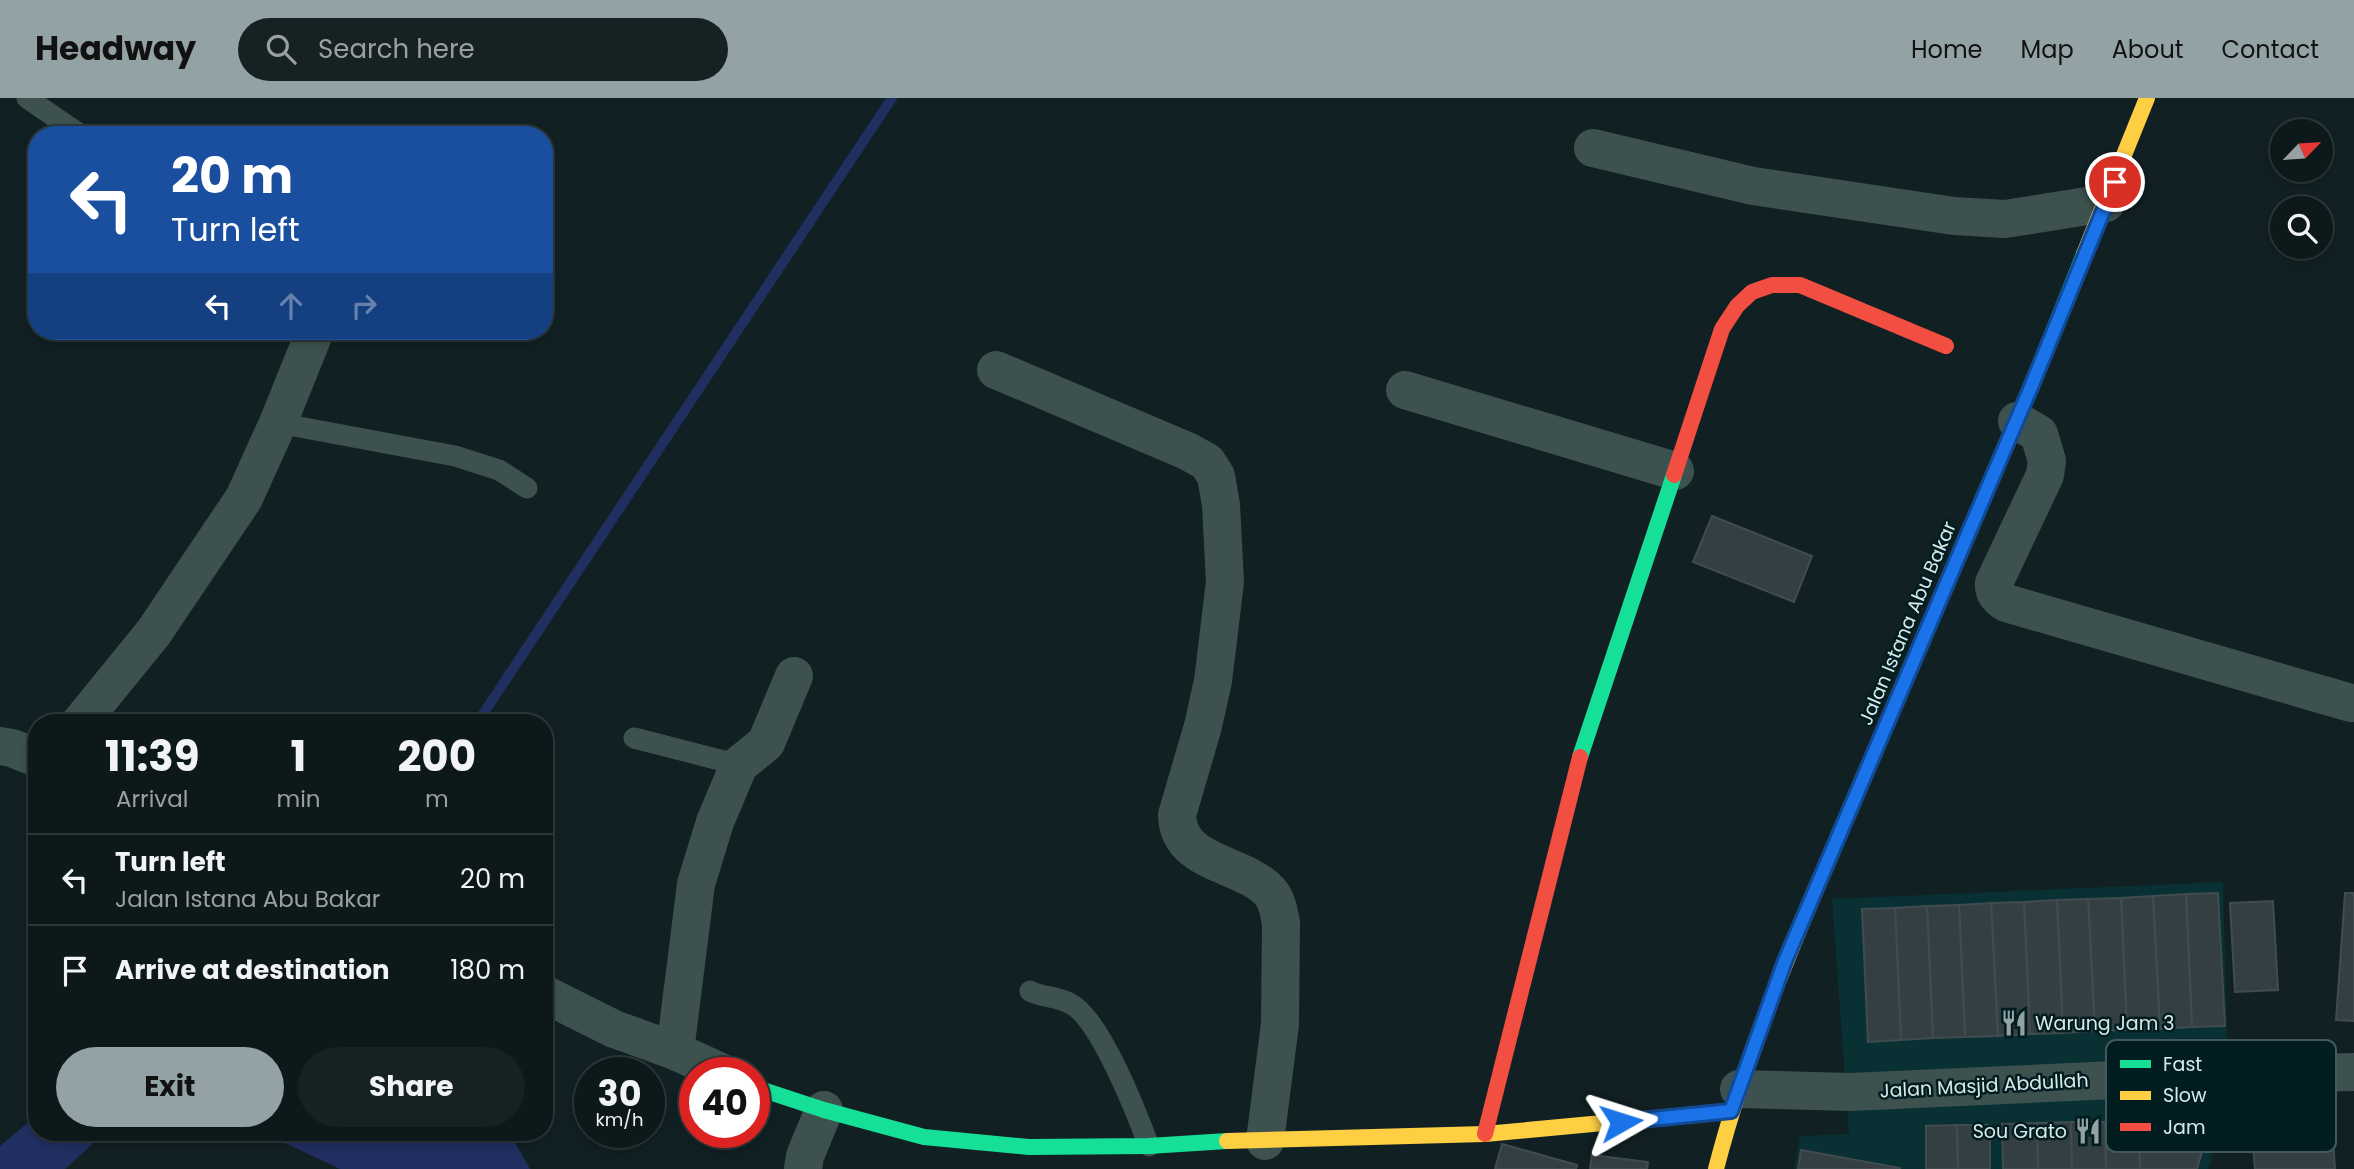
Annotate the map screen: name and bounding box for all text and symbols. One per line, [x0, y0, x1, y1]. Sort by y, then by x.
search box [238, 18, 728, 81]
text: Headway [35, 25, 196, 72]
icon: search [262, 30, 300, 68]
text: Search here [318, 31, 475, 67]
text: Home [1911, 33, 1983, 66]
text: Map [2021, 33, 2074, 66]
text: About [2112, 33, 2183, 66]
text: Contact [2221, 33, 2319, 66]
north arrow [2270, 119, 2333, 182]
map controls [2270, 119, 2333, 259]
text: 20 m [171, 142, 293, 210]
pin [2085, 152, 2145, 212]
icon: left [56, 154, 147, 245]
icon: arrive [2096, 163, 2134, 201]
button: search [2270, 196, 2333, 259]
text: Turn left [171, 207, 300, 252]
icon: left [199, 287, 237, 325]
icon: ahead [272, 287, 310, 325]
icon: right [345, 287, 383, 325]
street label: Jalan Istana Abu Bakar [1852, 517, 1963, 729]
text: 11:39 [105, 727, 200, 786]
text: 1 [291, 727, 306, 786]
text: 200 [397, 727, 476, 786]
text: Arrival [116, 783, 188, 815]
text: min [276, 783, 321, 815]
text: m [425, 783, 449, 815]
text: Turn left [115, 844, 226, 880]
icon: left [56, 861, 94, 899]
text: 20 m [460, 861, 525, 897]
text: Jalan Istana Abu Bakar [115, 883, 380, 915]
icon: arrive [56, 952, 94, 990]
text: Arrive at destination [115, 952, 390, 988]
text: 180 m [450, 952, 525, 988]
restaurant icon: Warung Jam 3 [1999, 1008, 2029, 1038]
place label: Warung Jam 3 [2035, 1010, 2174, 1037]
legend [2106, 1040, 2336, 1152]
button: Exit [56, 1047, 284, 1127]
button: Share [298, 1047, 525, 1127]
text: Fast [2163, 1051, 2202, 1078]
speed limit sign: 40 [679, 1057, 770, 1148]
street label: Jalan Masjid Abdullah [1879, 1067, 2089, 1104]
text: 30 [598, 1069, 642, 1118]
text: Slow [2163, 1082, 2207, 1109]
position arrow [1584, 1085, 1658, 1159]
text: km/h [596, 1107, 643, 1132]
text: Jam [2163, 1114, 2205, 1141]
restaurant icon: Sou Grato [2073, 1116, 2103, 1146]
place label: Sou Grato [1973, 1118, 2067, 1145]

